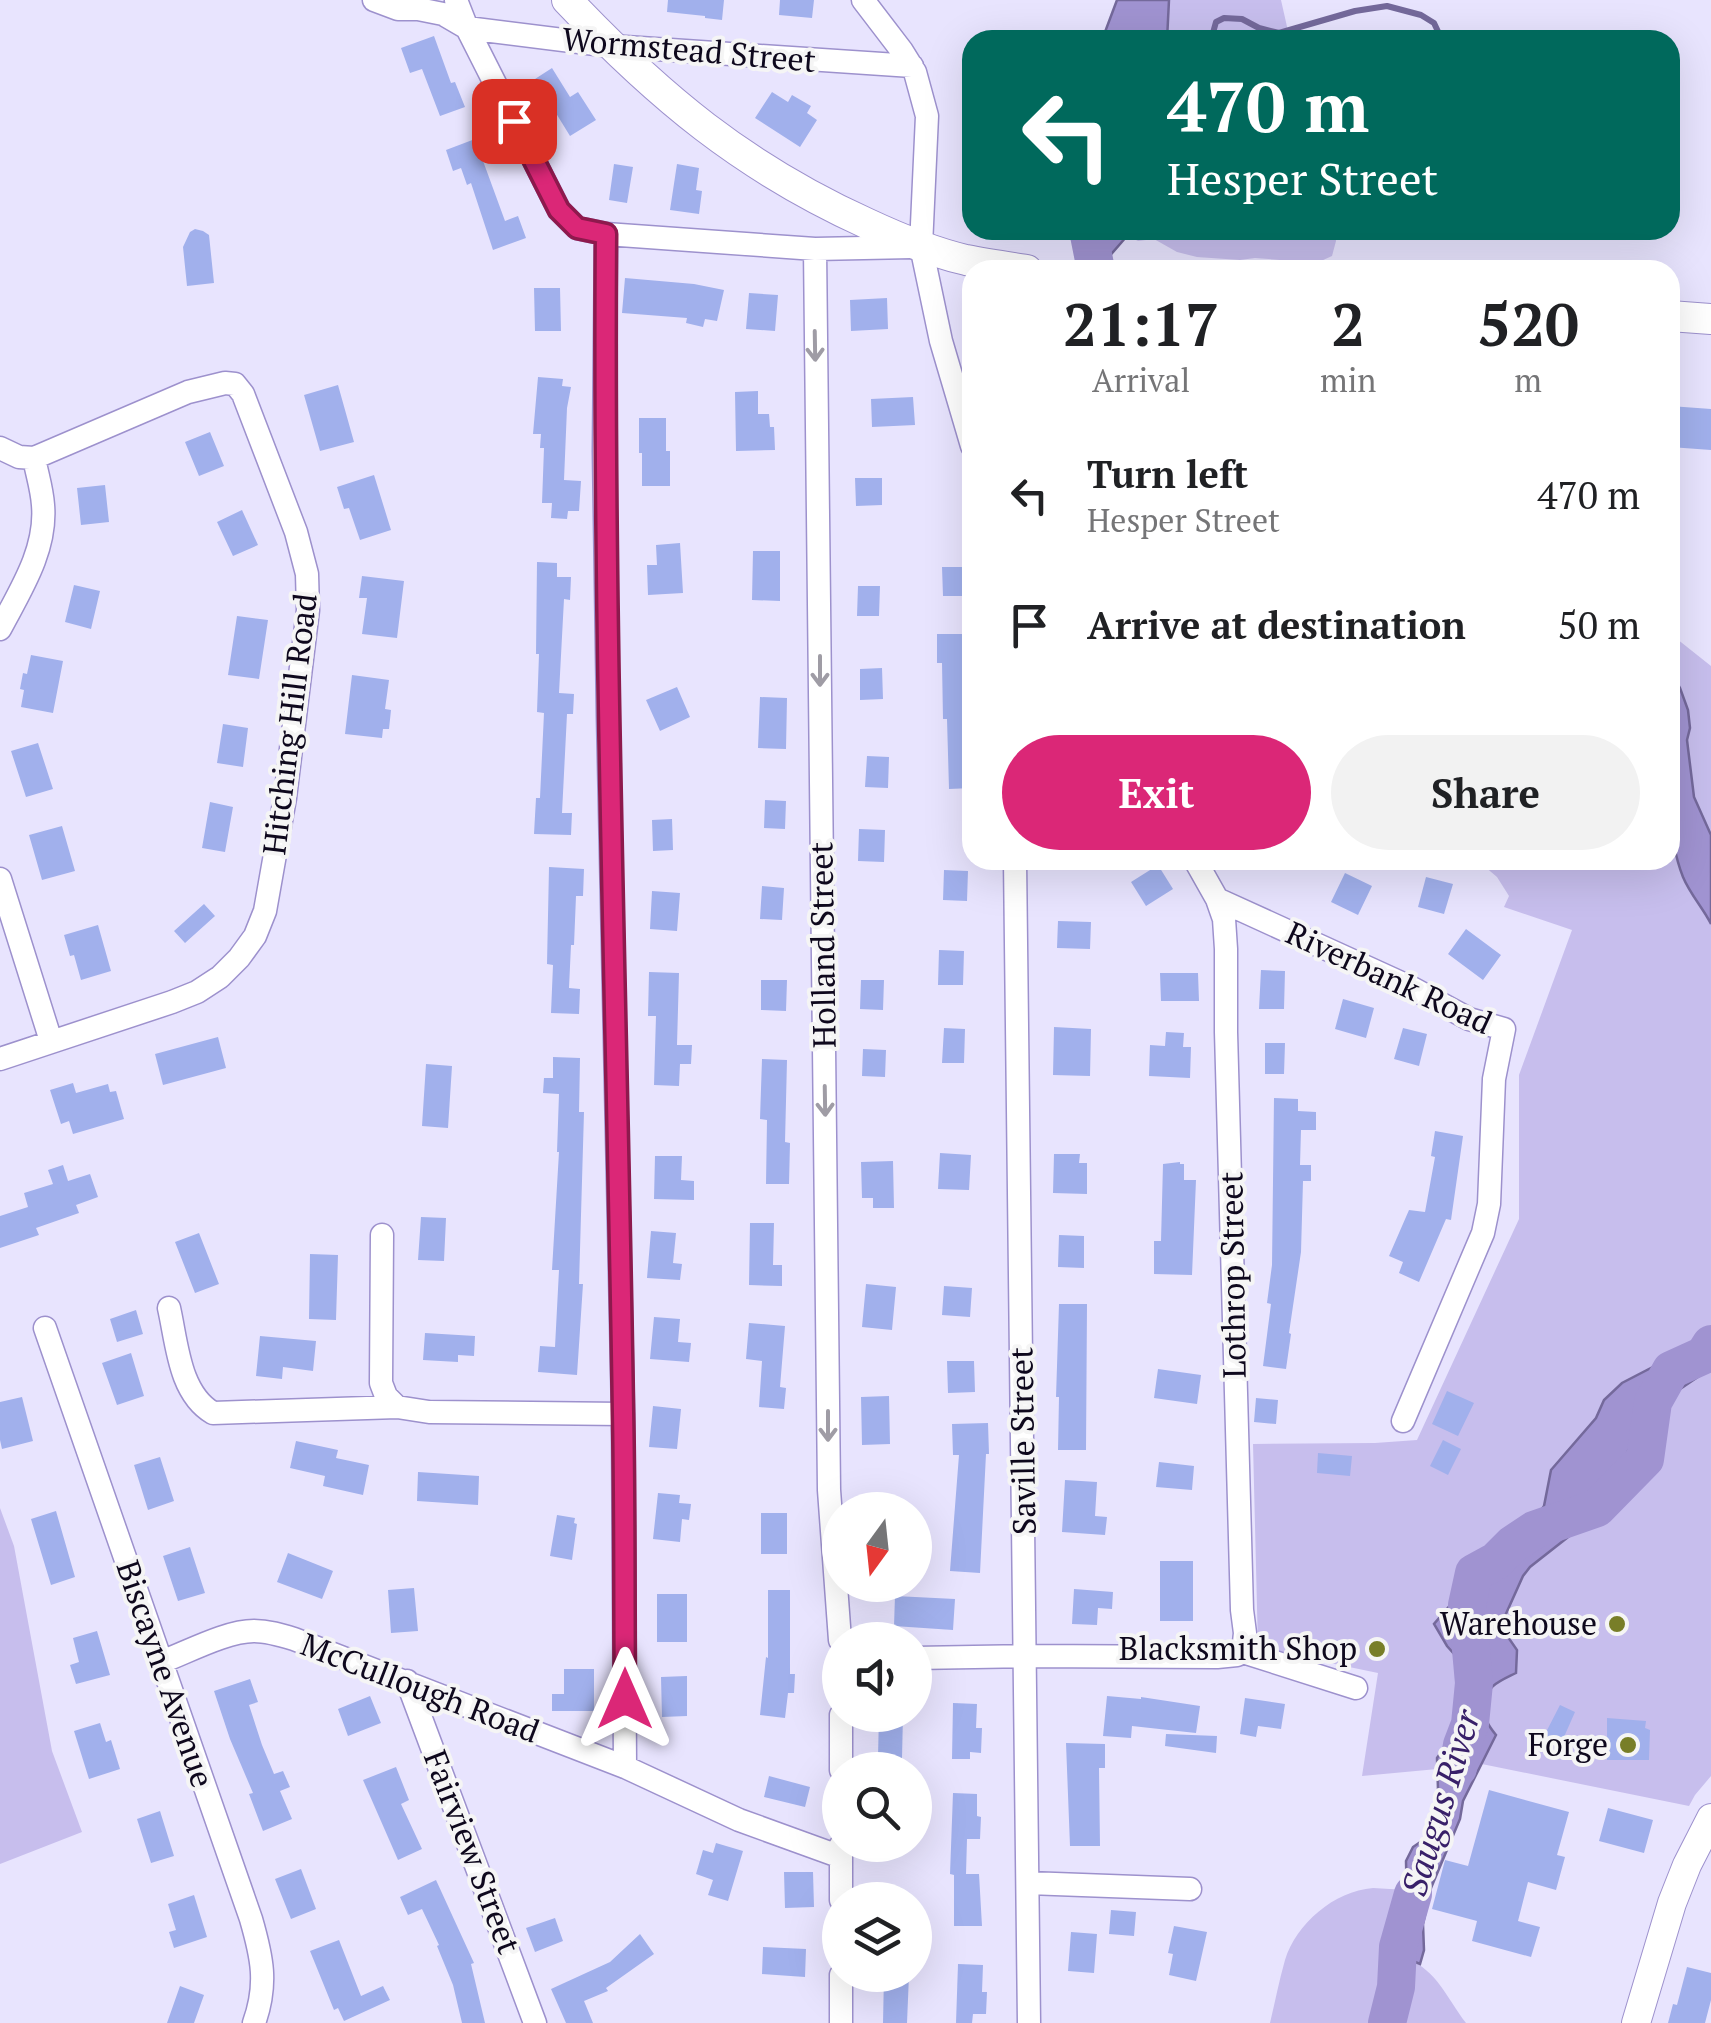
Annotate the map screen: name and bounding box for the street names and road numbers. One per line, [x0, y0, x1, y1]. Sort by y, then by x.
street label: Wormstead Street [561, 17, 818, 81]
street label: Hitching Hill Road [252, 591, 326, 857]
street label: Holland Street [799, 841, 845, 1049]
street label: Riverbank Road [1280, 911, 1499, 1043]
street label: Lothrop Street [1209, 1171, 1255, 1379]
street label: Saville Street [999, 1347, 1045, 1535]
street label: Biscayne Avenue [107, 1555, 224, 1793]
street label: McCullough Road [295, 1622, 546, 1752]
street label: Fairview Street [415, 1744, 531, 1959]

